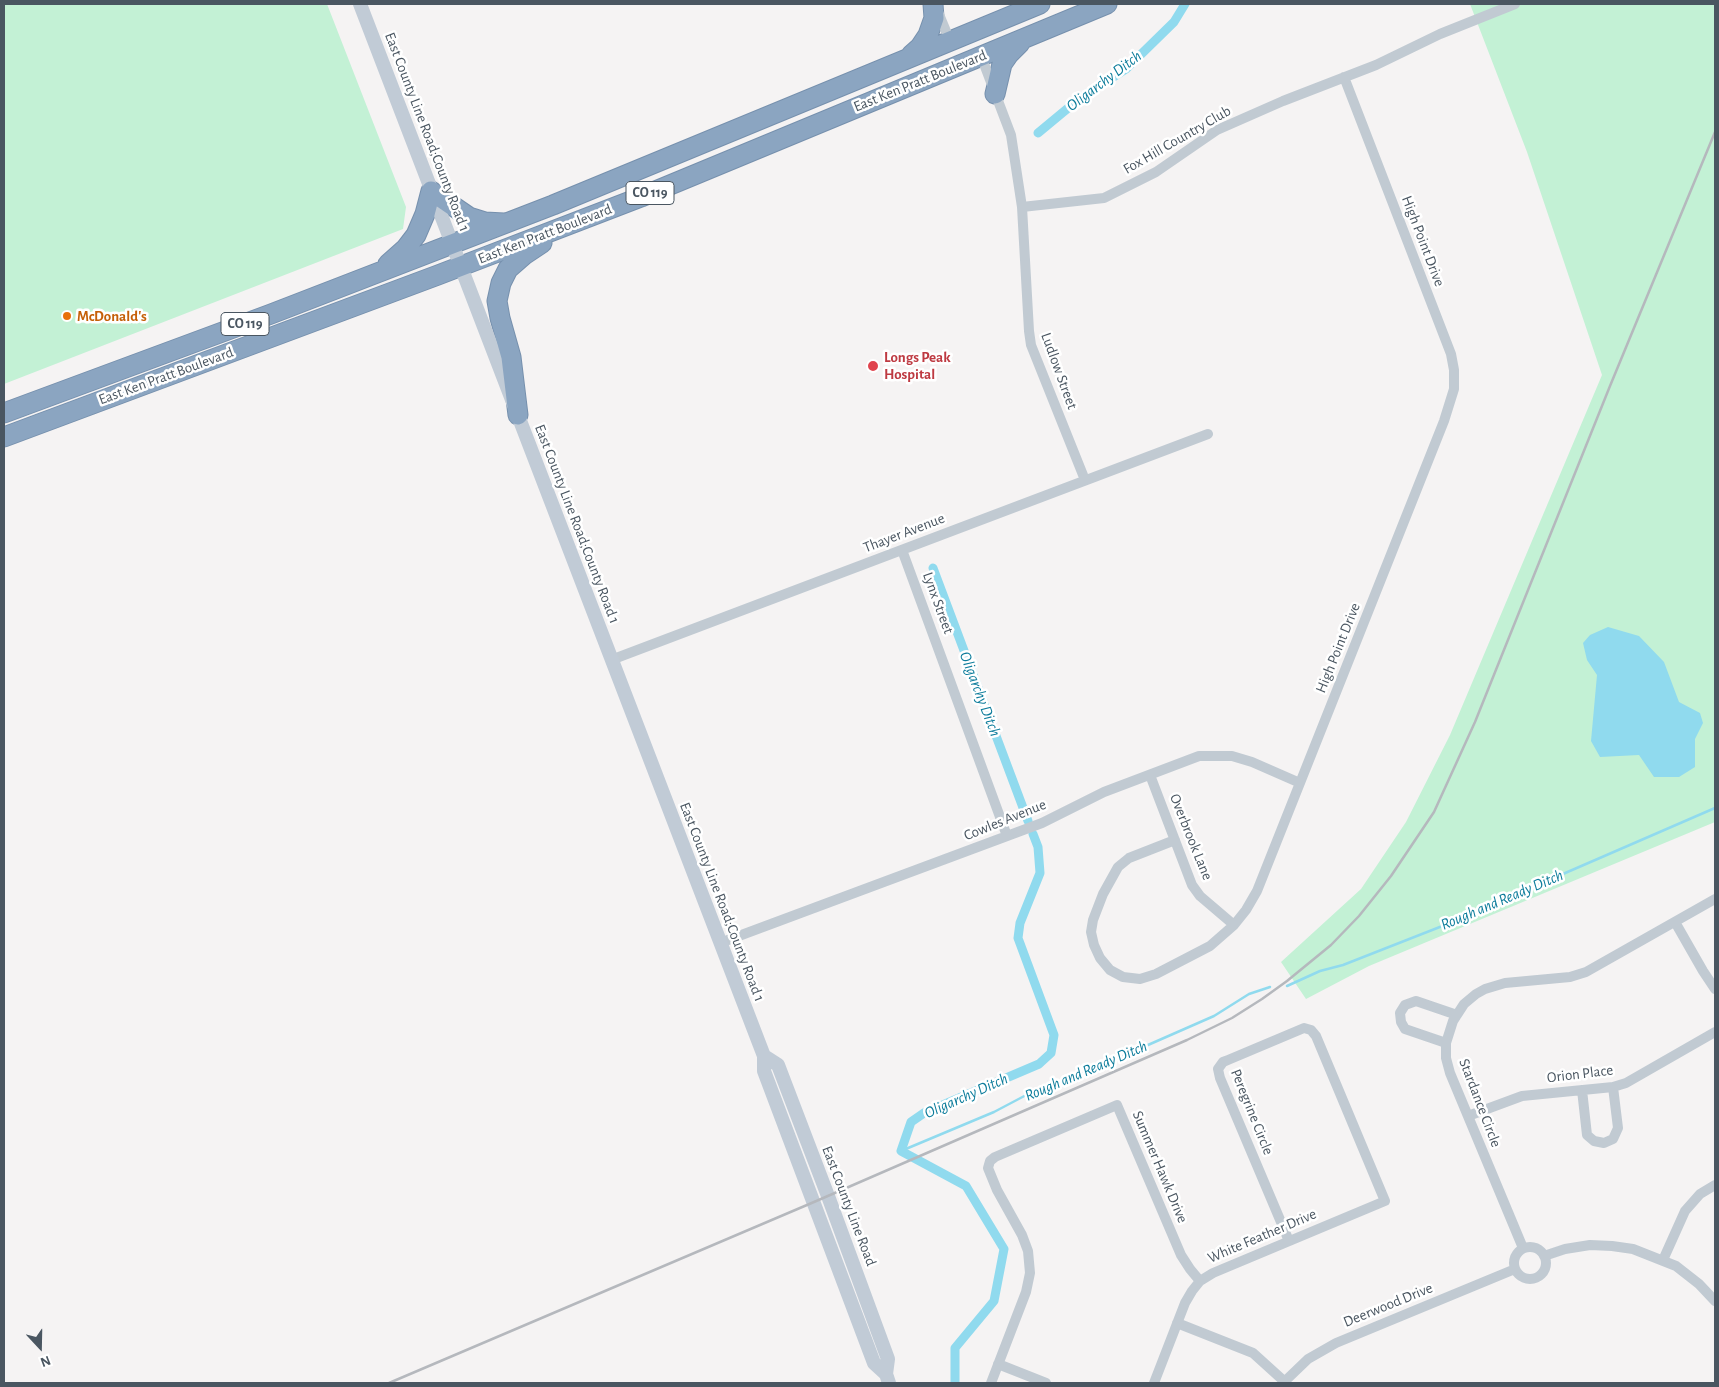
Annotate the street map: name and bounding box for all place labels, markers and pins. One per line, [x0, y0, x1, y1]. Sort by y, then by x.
place label: McDonald's [77, 307, 147, 325]
marker: McDonald's [61, 310, 73, 322]
place label: Longs Peak Hospital [884, 348, 951, 383]
marker: Longs Peak Hospital [866, 359, 880, 373]

